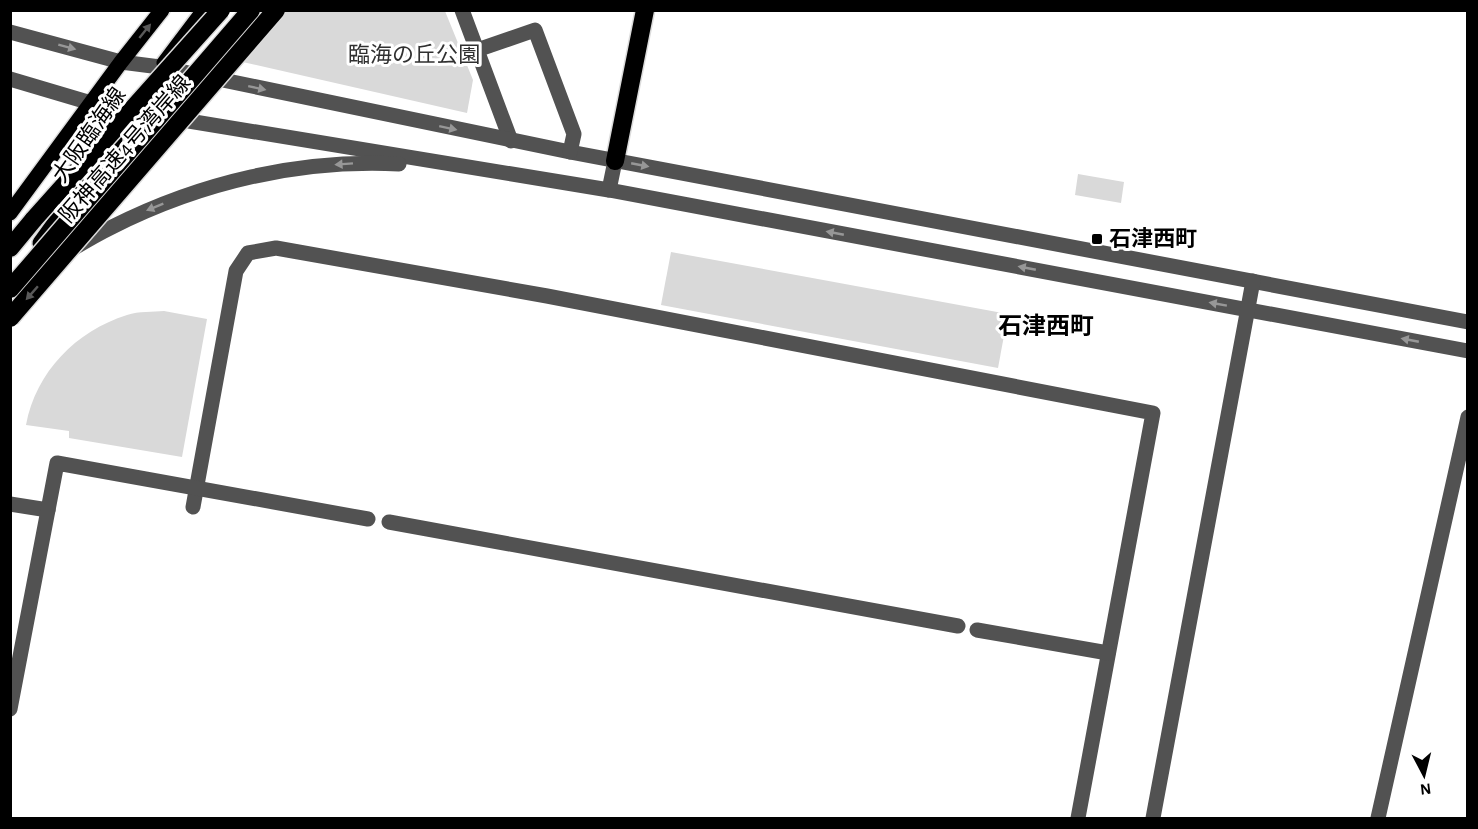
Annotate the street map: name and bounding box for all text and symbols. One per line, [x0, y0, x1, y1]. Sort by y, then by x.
one-way arrow [139, 23, 152, 39]
one-way arrow [58, 43, 76, 52]
park label: 臨海の丘公園 [348, 43, 480, 66]
street label: 阪神高速4号湾岸線 [55, 71, 195, 227]
street label: 大阪臨海線 [48, 83, 130, 186]
one-way arrow [248, 84, 267, 93]
one-way arrow [439, 124, 458, 133]
one-way arrow [334, 159, 353, 168]
one-way arrow [630, 161, 649, 170]
one-way arrow [145, 202, 163, 212]
place label: 石津西町 [1109, 227, 1197, 250]
one-way arrow [825, 228, 844, 237]
marker: 石津西町 [1090, 232, 1104, 246]
one-way arrow [1017, 264, 1036, 273]
one-way arrow [26, 285, 39, 300]
one-way arrow [1209, 299, 1228, 308]
district label: 石津西町 [998, 313, 1094, 339]
one-way arrow [1400, 335, 1419, 344]
north arrow [1394, 745, 1454, 805]
text: N [1419, 780, 1432, 798]

